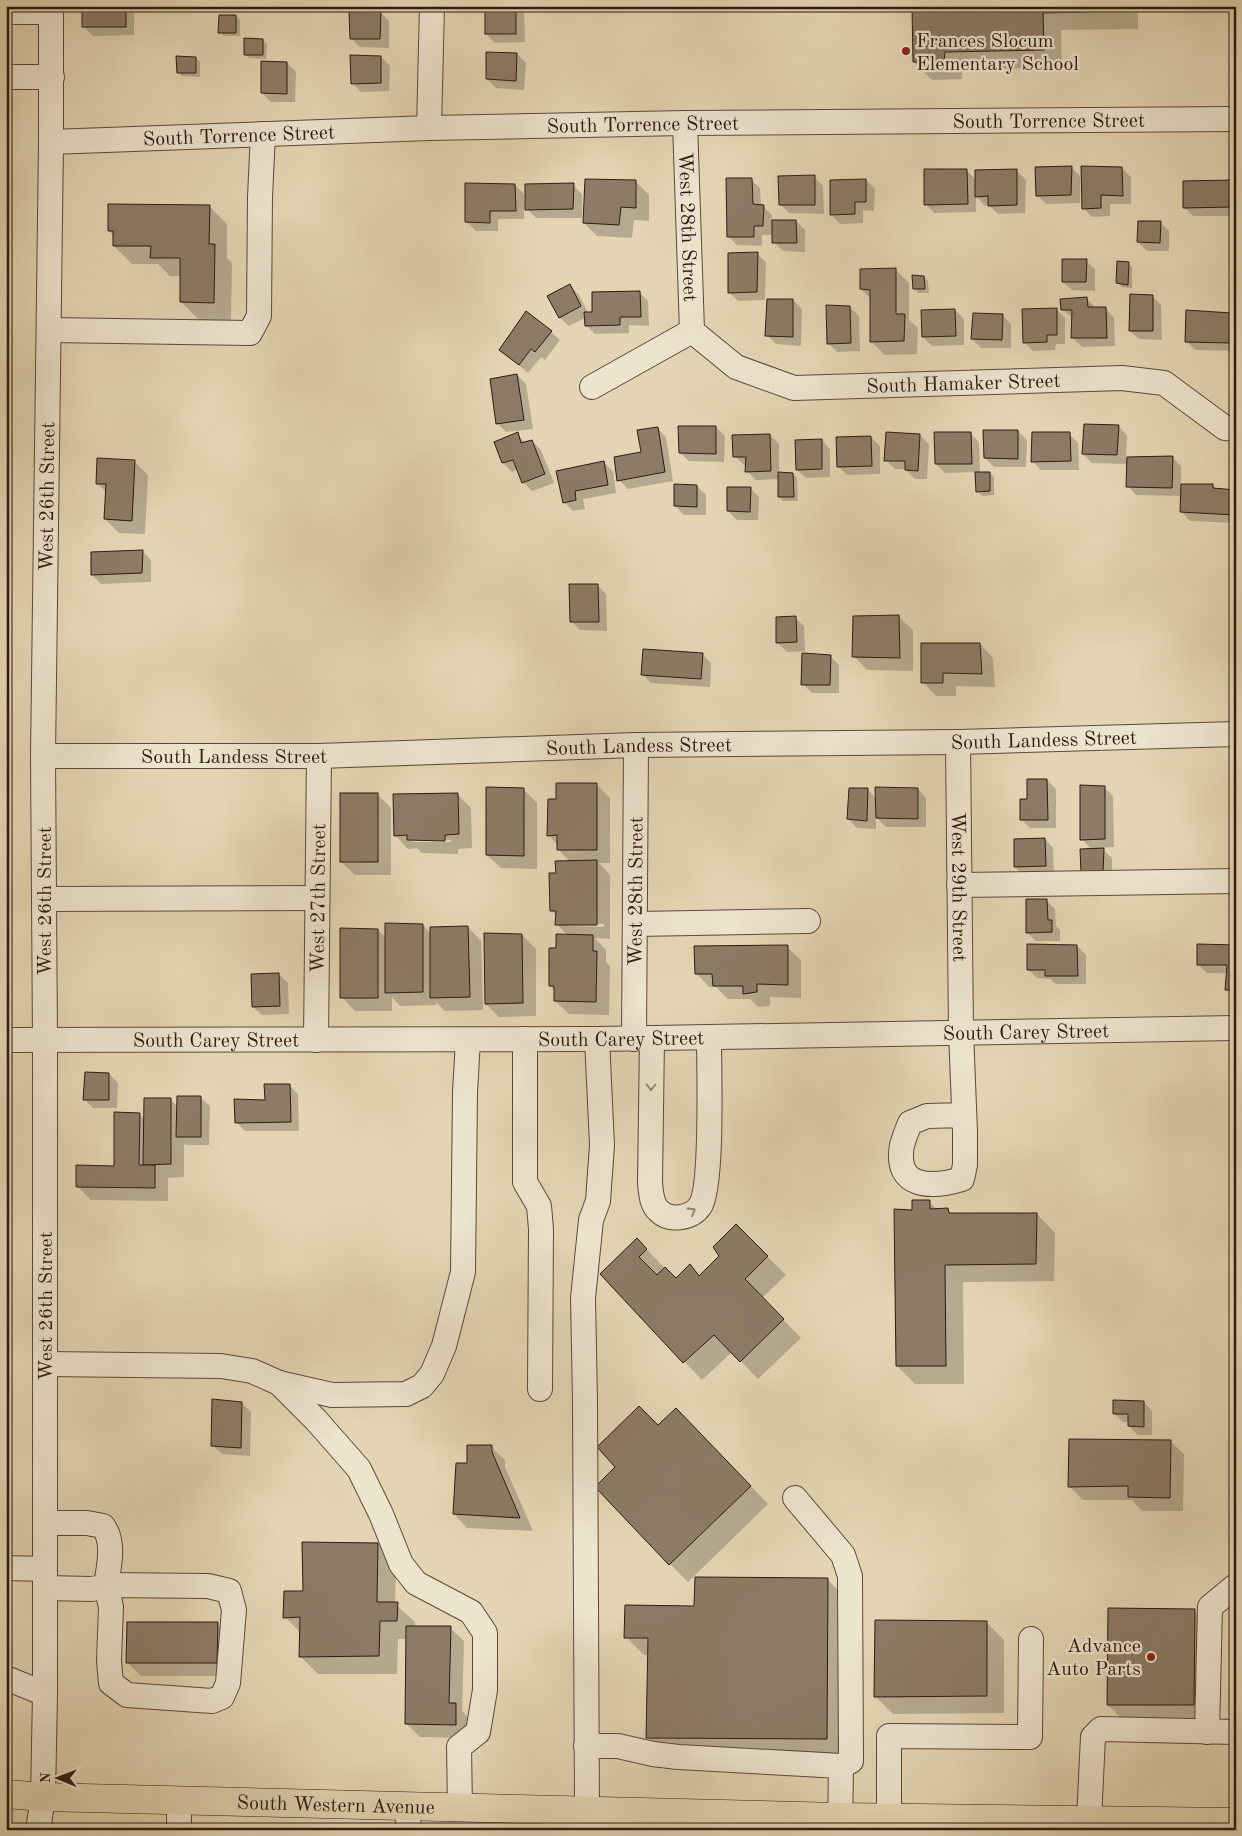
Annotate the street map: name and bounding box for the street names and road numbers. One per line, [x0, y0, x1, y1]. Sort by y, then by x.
street label: South Torrence Street [952, 112, 1145, 133]
street label: South Torrence Street [546, 115, 739, 138]
street label: South Torrence Street [142, 123, 335, 151]
street label: West 28th Street [674, 152, 699, 302]
street label: South Hamaker Street [866, 372, 1061, 398]
street label: West 26th Street [37, 421, 59, 571]
street label: South Landess Street [951, 729, 1137, 754]
street label: South Landess Street [545, 736, 732, 760]
street label: South Landess Street [141, 748, 328, 768]
street label: West 29th Street [947, 812, 968, 962]
street label: West 28th Street [626, 816, 648, 966]
street label: West 27th Street [309, 823, 330, 973]
street label: West 26th Street [36, 826, 56, 976]
street label: South Carey Street [943, 1022, 1109, 1045]
street label: South Carey Street [538, 1029, 704, 1051]
street label: South Carey Street [133, 1032, 299, 1052]
street label: West 26th Street [37, 1231, 57, 1381]
street label: South Western Avenue [236, 1794, 435, 1819]

